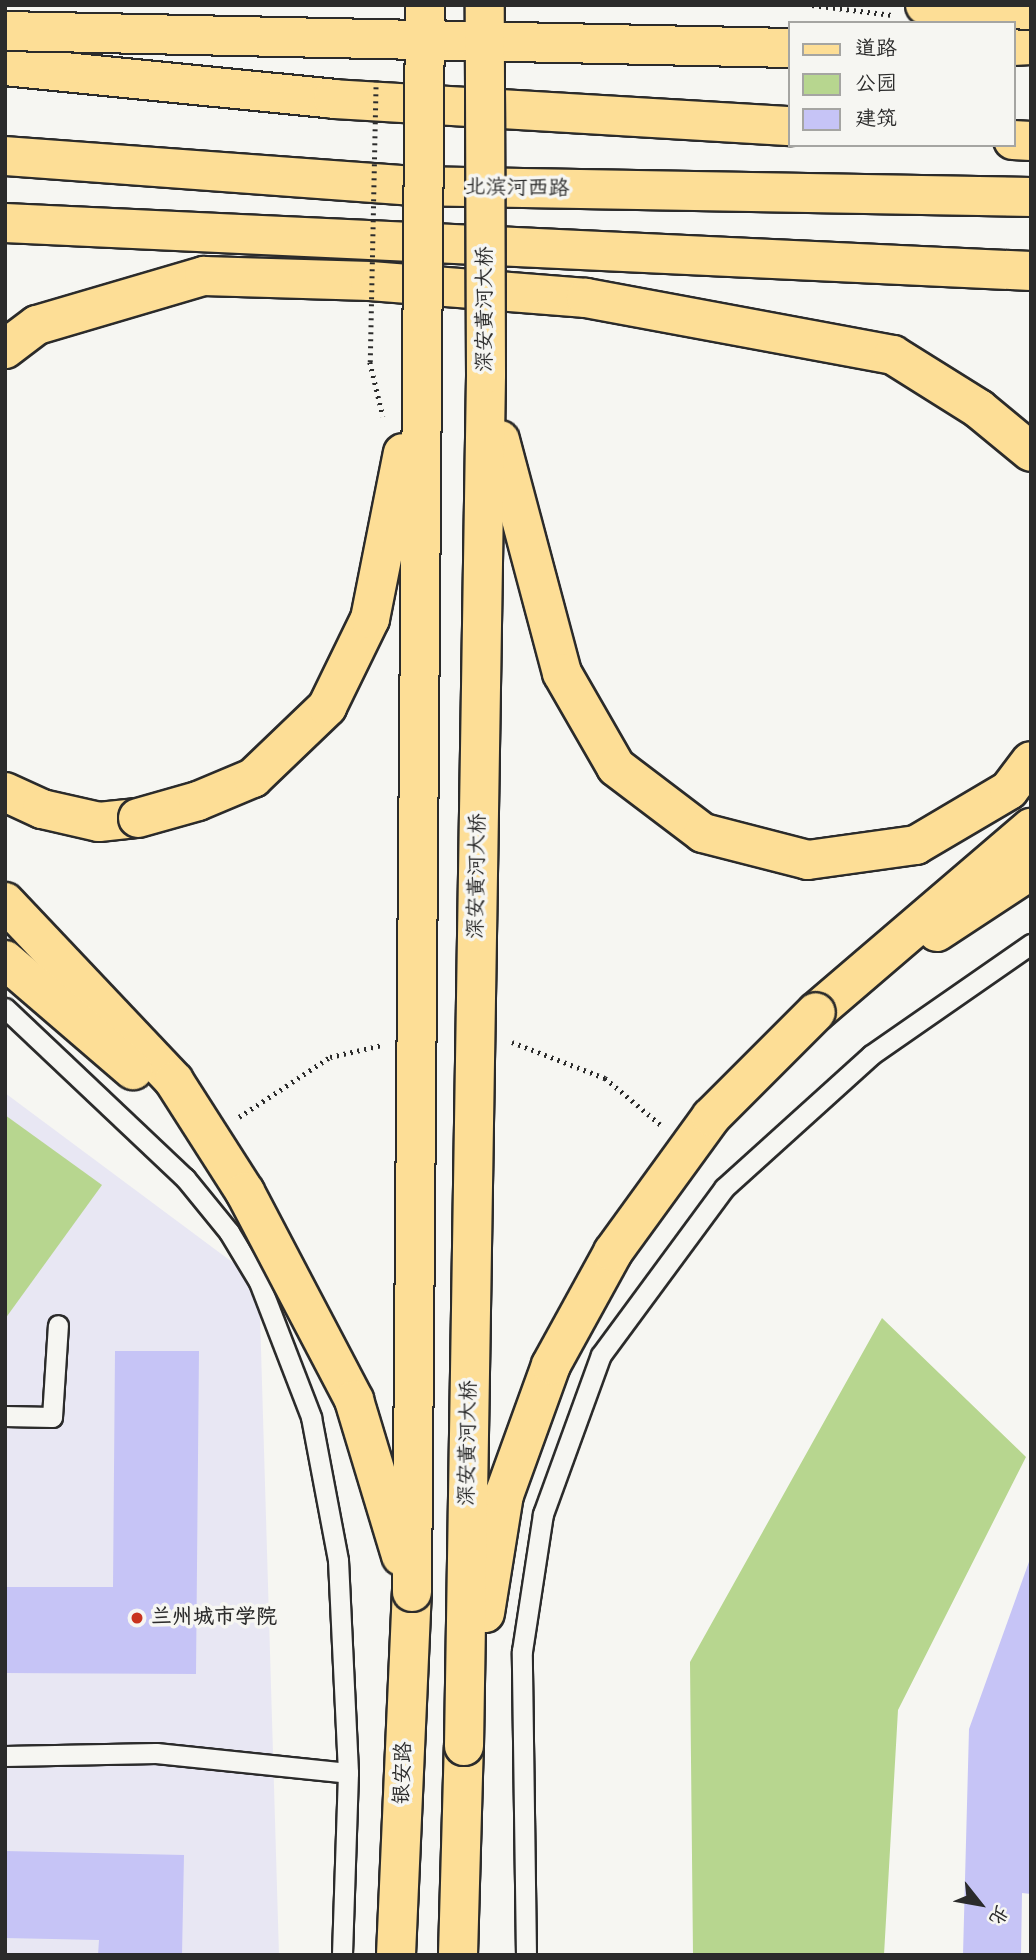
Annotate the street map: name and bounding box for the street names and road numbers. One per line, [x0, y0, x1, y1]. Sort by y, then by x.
street label: 北滨河西路 [464, 175, 570, 203]
street label: 深安黄河大桥 [473, 246, 499, 372]
street label: 深安黄河大桥 [464, 813, 492, 939]
street label: 深安黄河大桥 [455, 1380, 483, 1506]
street label: 银安路 [390, 1741, 418, 1805]

